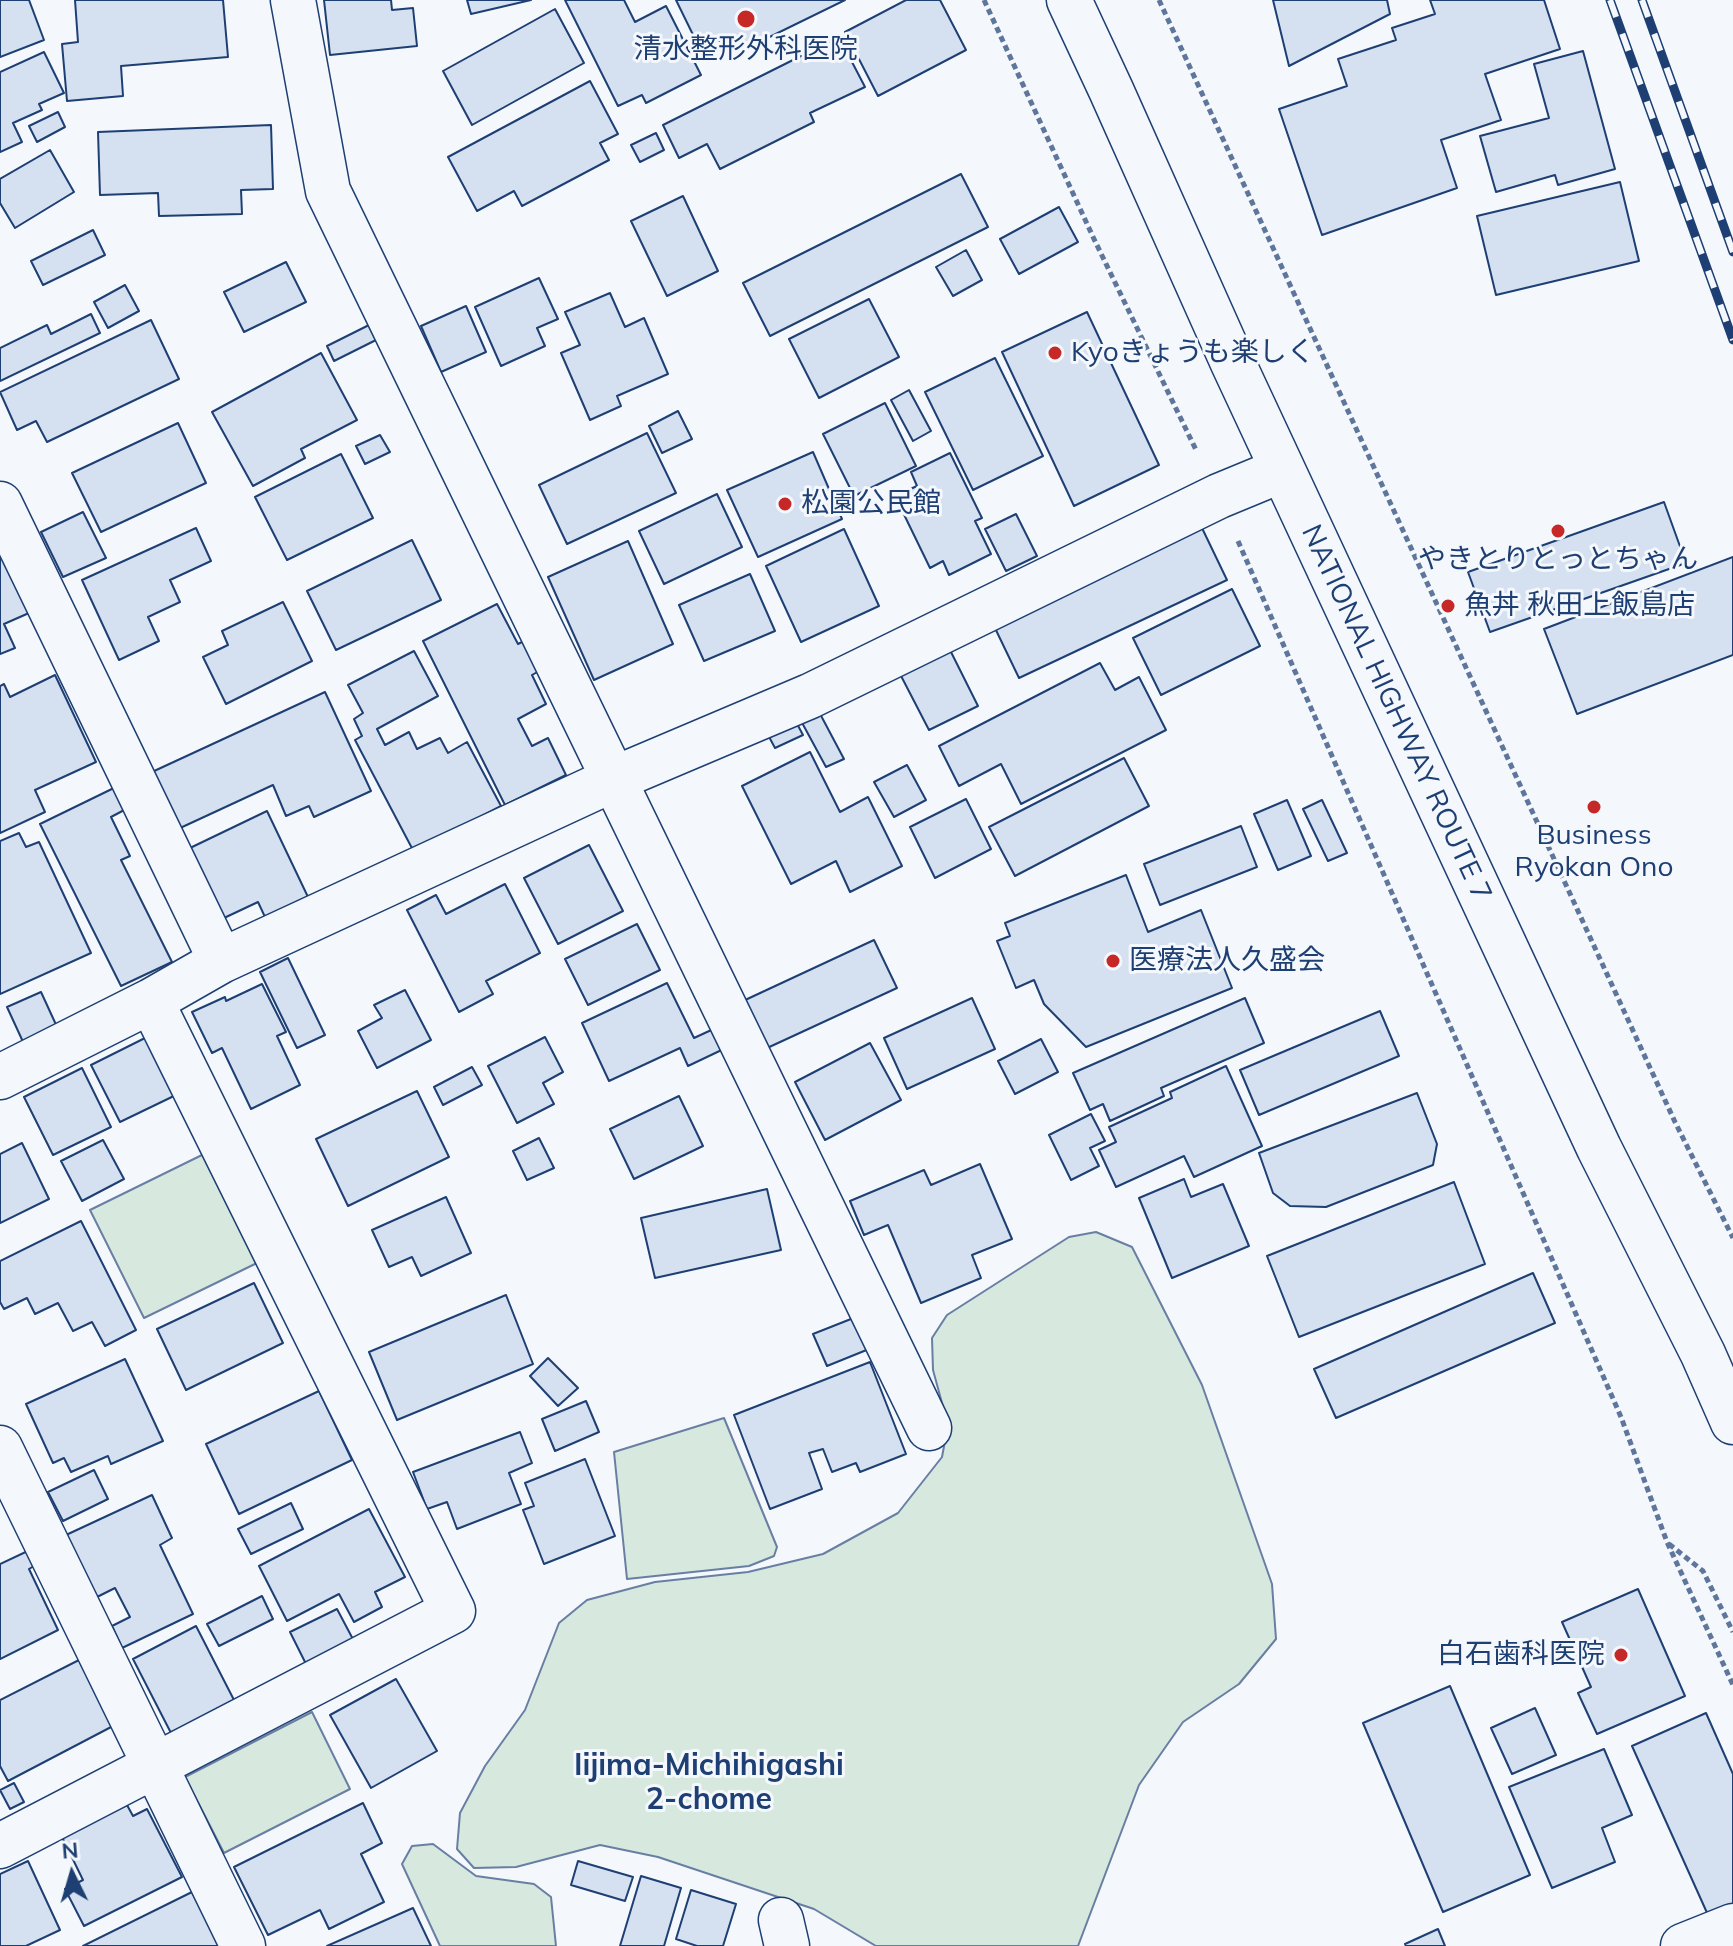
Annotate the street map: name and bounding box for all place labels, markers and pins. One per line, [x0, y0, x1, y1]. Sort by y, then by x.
marker: 清水整形外科医院 [735, 8, 757, 30]
place label: 清水整形外科医院 [634, 33, 858, 67]
place label: Kyoきょうも楽しく [1071, 336, 1315, 370]
marker: Kyoきょうも楽しく [1046, 344, 1064, 362]
place label: 松園公民館 [801, 487, 941, 521]
marker: 松園公民館 [776, 495, 794, 513]
marker: やきとりとっとちゃん [1549, 522, 1567, 540]
place label: やきとりとっとちゃん [1418, 543, 1698, 577]
place label: 魚丼 秋田上飯島店 [1464, 589, 1695, 623]
marker: 魚丼 秋田上飯島店 [1439, 597, 1457, 615]
marker: Business Ryokan Ono [1585, 798, 1603, 816]
place label: Business Ryokan Ono [1515, 819, 1673, 885]
place label: 医療法人久盛会 [1129, 944, 1325, 978]
marker: 医療法人久盛会 [1104, 952, 1122, 970]
place label: 白石歯科医院 [1437, 1638, 1605, 1672]
marker: 白石歯科医院 [1612, 1646, 1630, 1664]

